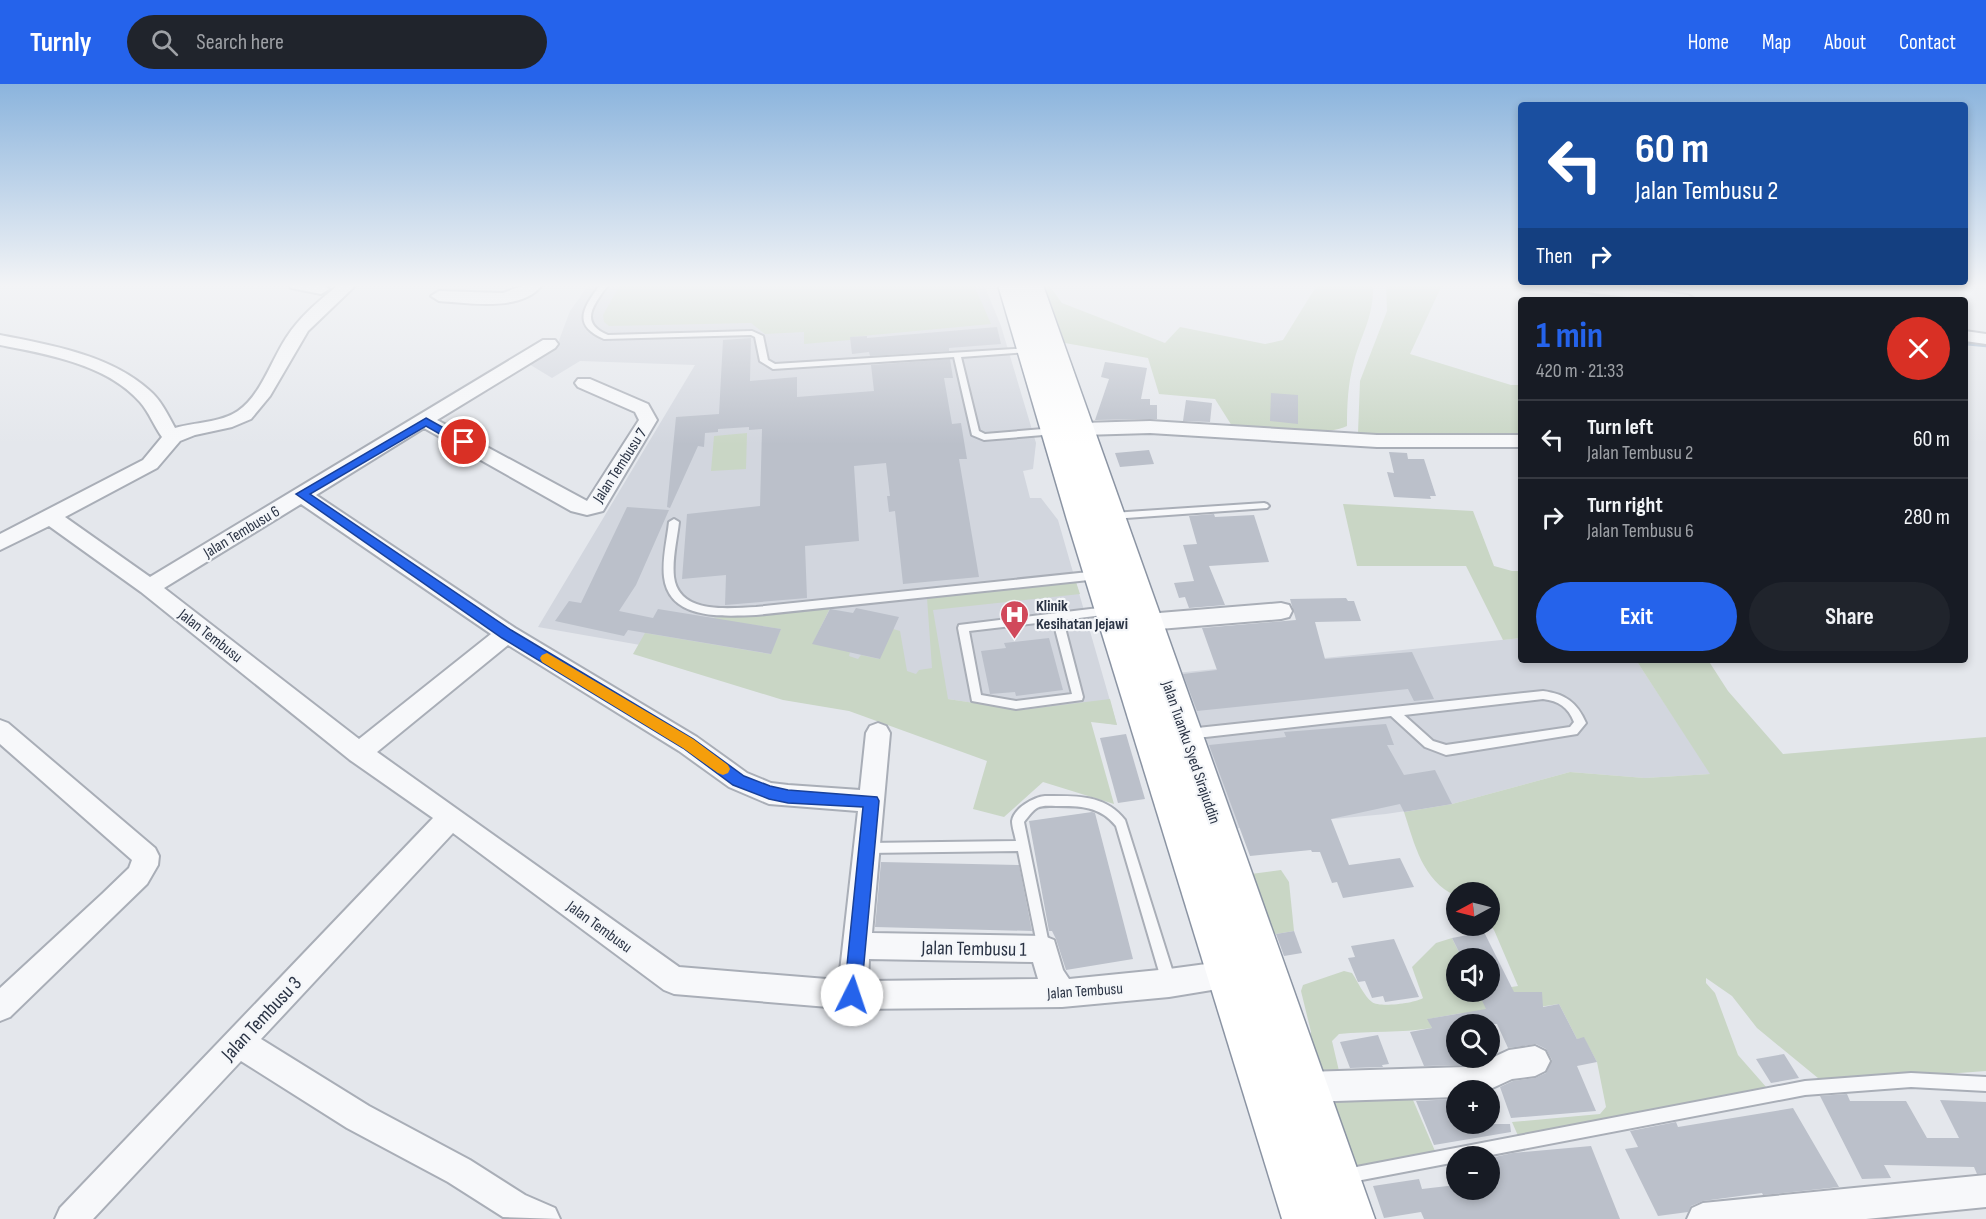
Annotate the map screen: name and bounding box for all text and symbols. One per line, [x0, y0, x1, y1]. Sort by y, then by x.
search box [127, 15, 547, 69]
text: Turnly [30, 26, 91, 59]
icon: search [148, 26, 181, 59]
text: Search here [196, 29, 284, 56]
text: Home [1688, 30, 1729, 55]
text: Map [1762, 30, 1791, 55]
text: About [1824, 30, 1866, 55]
text: Contact [1899, 30, 1956, 55]
text: 60 m [1635, 124, 1709, 175]
icon: left [1536, 126, 1614, 204]
text: Jalan Tembusu 2 [1635, 175, 1778, 207]
icon: right [1584, 240, 1617, 273]
text: Then [1536, 243, 1572, 270]
text: 1 min [1536, 315, 1603, 358]
button: close [1887, 317, 1950, 380]
text: 420 m · 21:33 [1536, 359, 1624, 383]
text: Turn left [1587, 414, 1653, 441]
pin [438, 416, 489, 467]
icon: left [1536, 423, 1569, 456]
icon: arrive [447, 425, 480, 458]
street label: Jalan Tembusu 7 [589, 425, 652, 507]
text: 60 m [1913, 426, 1950, 453]
text: Jalan Tembusu 2 [1587, 441, 1693, 465]
text: Turn right [1587, 492, 1663, 519]
icon: right [1536, 501, 1569, 534]
street label: Jalan Tembusu 6 [199, 502, 283, 563]
text: 280 m [1904, 504, 1950, 531]
text: Jalan Tembusu 6 [1587, 519, 1694, 543]
button: Exit [1536, 582, 1737, 651]
button: Share [1749, 582, 1950, 651]
place label: Klinik Kesihatan Jejawi [1036, 597, 1128, 634]
hospital icon: Klinik Kesihatan Jejawi [999, 598, 1031, 640]
street label: Jalan Tembusu [174, 605, 246, 667]
street label: Jalan Tuanku Syed Sirajuddin [1157, 678, 1224, 826]
north arrow [1446, 882, 1500, 936]
map controls [1446, 882, 1500, 1200]
street label: Jalan Tembusu [562, 897, 635, 957]
street label: Jalan Tembusu 1 [920, 936, 1027, 962]
button: sound [1446, 948, 1500, 1002]
position arrow [820, 963, 884, 1027]
street label: Jalan Tembusu 3 [216, 972, 307, 1067]
street label: Jalan Tembusu [1046, 979, 1124, 1004]
button: search [1446, 1014, 1500, 1068]
button: + [1446, 1080, 1500, 1134]
button: − [1446, 1146, 1500, 1200]

